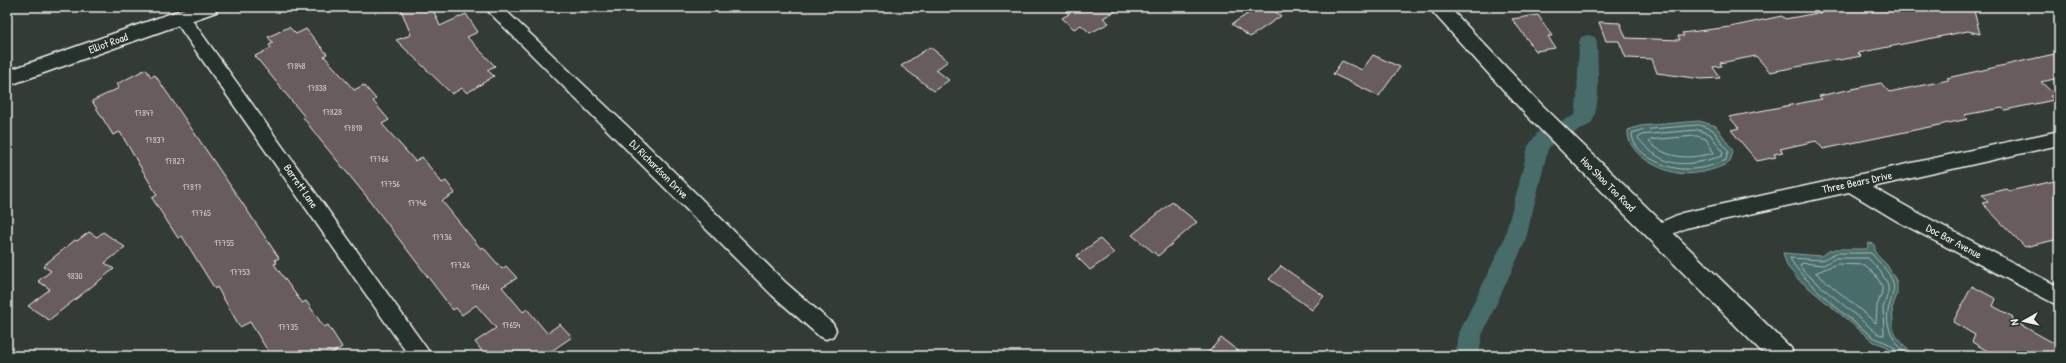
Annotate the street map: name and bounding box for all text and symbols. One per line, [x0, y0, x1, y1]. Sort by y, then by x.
street label: Elliot Road [86, 29, 130, 57]
house number: 17848 [287, 60, 306, 72]
house number: 17838 [307, 82, 327, 94]
house number: 17828 [322, 106, 342, 118]
house number: 17847 [134, 107, 154, 119]
house number: 17818 [344, 122, 362, 134]
house number: 17837 [145, 134, 166, 146]
street label: DJ Richardson Drive [627, 137, 692, 202]
house number: 17766 [369, 153, 389, 165]
street label: Hoo Shoo Too Road [1578, 154, 1639, 215]
house number: 17827 [165, 155, 186, 167]
street label: Barrett Lane [281, 161, 322, 211]
street label: Three Bears Drive [1821, 168, 1894, 196]
house number: 17756 [380, 178, 400, 190]
house number: 17817 [182, 181, 202, 193]
house number: 17746 [407, 197, 427, 209]
house number: 17765 [191, 207, 211, 219]
street label: Doc Bar Avenue [1924, 220, 1985, 262]
house number: 17736 [432, 231, 452, 243]
house number: 17755 [214, 237, 234, 249]
house number: 17726 [450, 259, 470, 271]
house number: 17753 [230, 266, 250, 278]
house number: 9830 [67, 270, 83, 282]
house number: 17664 [471, 281, 490, 293]
north arrow [2004, 301, 2044, 341]
text: N [2007, 318, 2021, 326]
house number: 17654 [502, 319, 521, 331]
house number: 17735 [278, 321, 298, 333]

